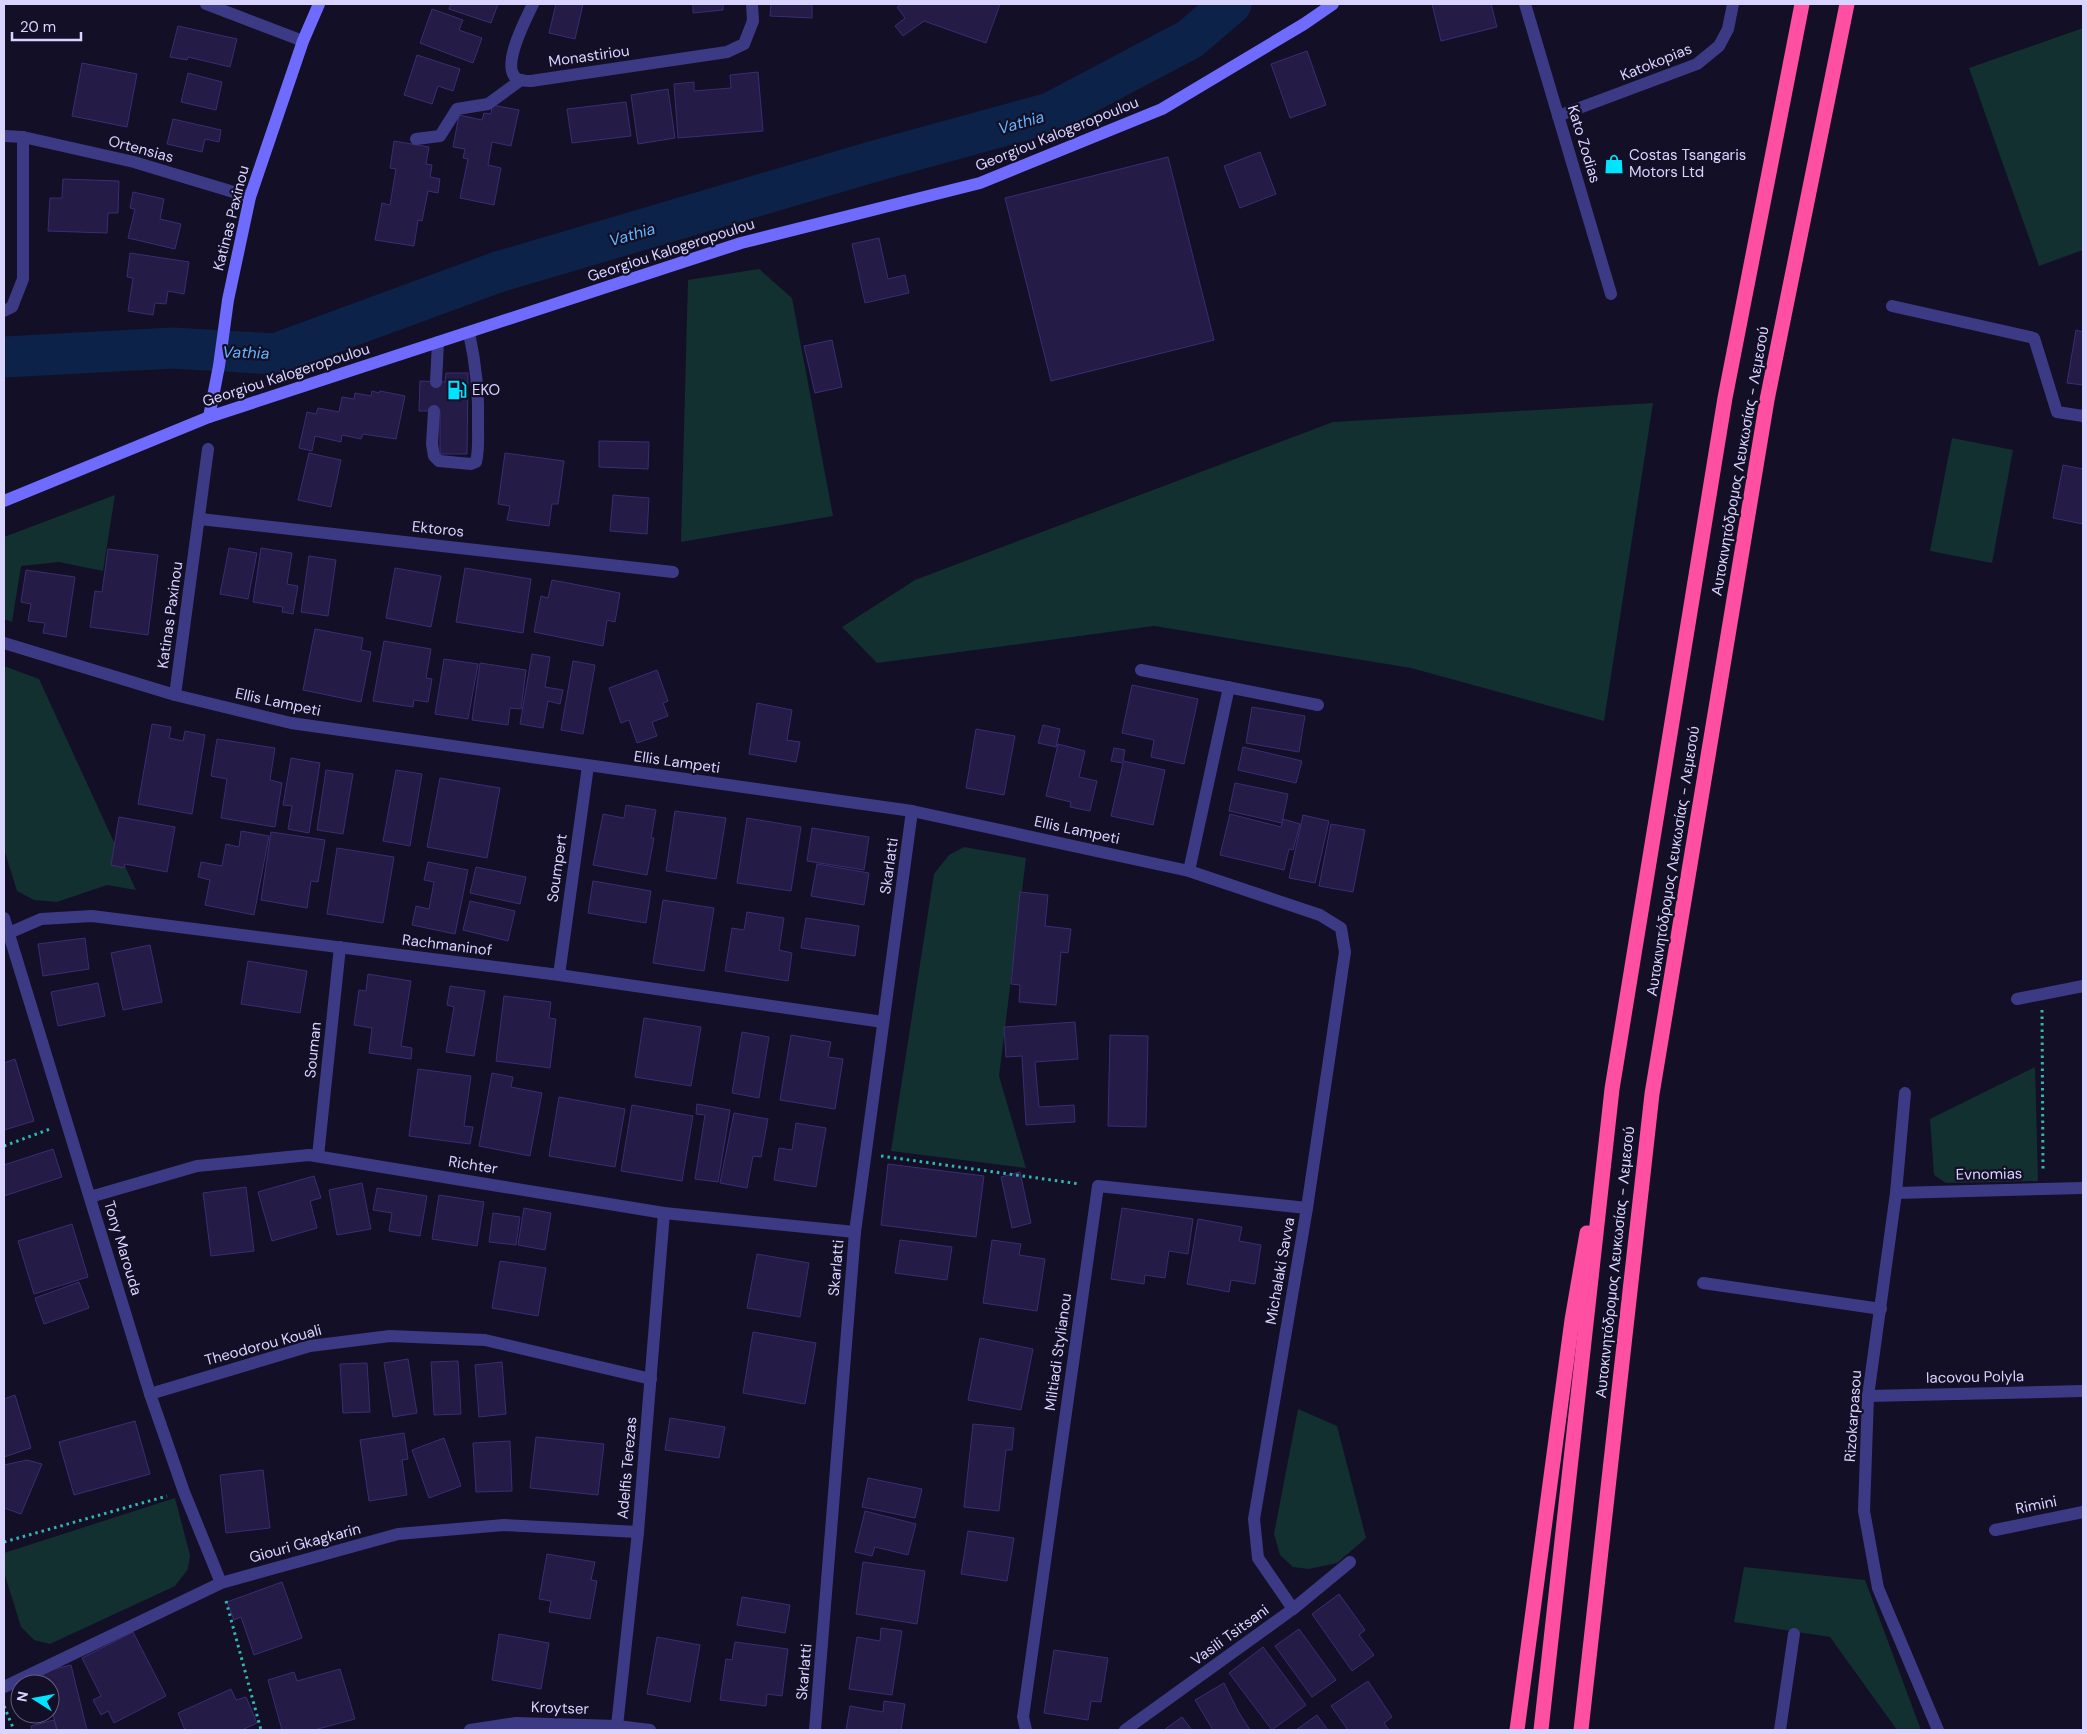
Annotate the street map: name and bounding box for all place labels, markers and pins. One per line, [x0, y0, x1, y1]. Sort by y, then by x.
place label: Costas Tsangaris Motors Ltd [1629, 145, 1746, 182]
shop icon: Costas Tsangaris Motors Ltd [1603, 153, 1625, 175]
fuel station icon: EKO [446, 379, 468, 401]
place label: EKO [472, 380, 500, 400]

